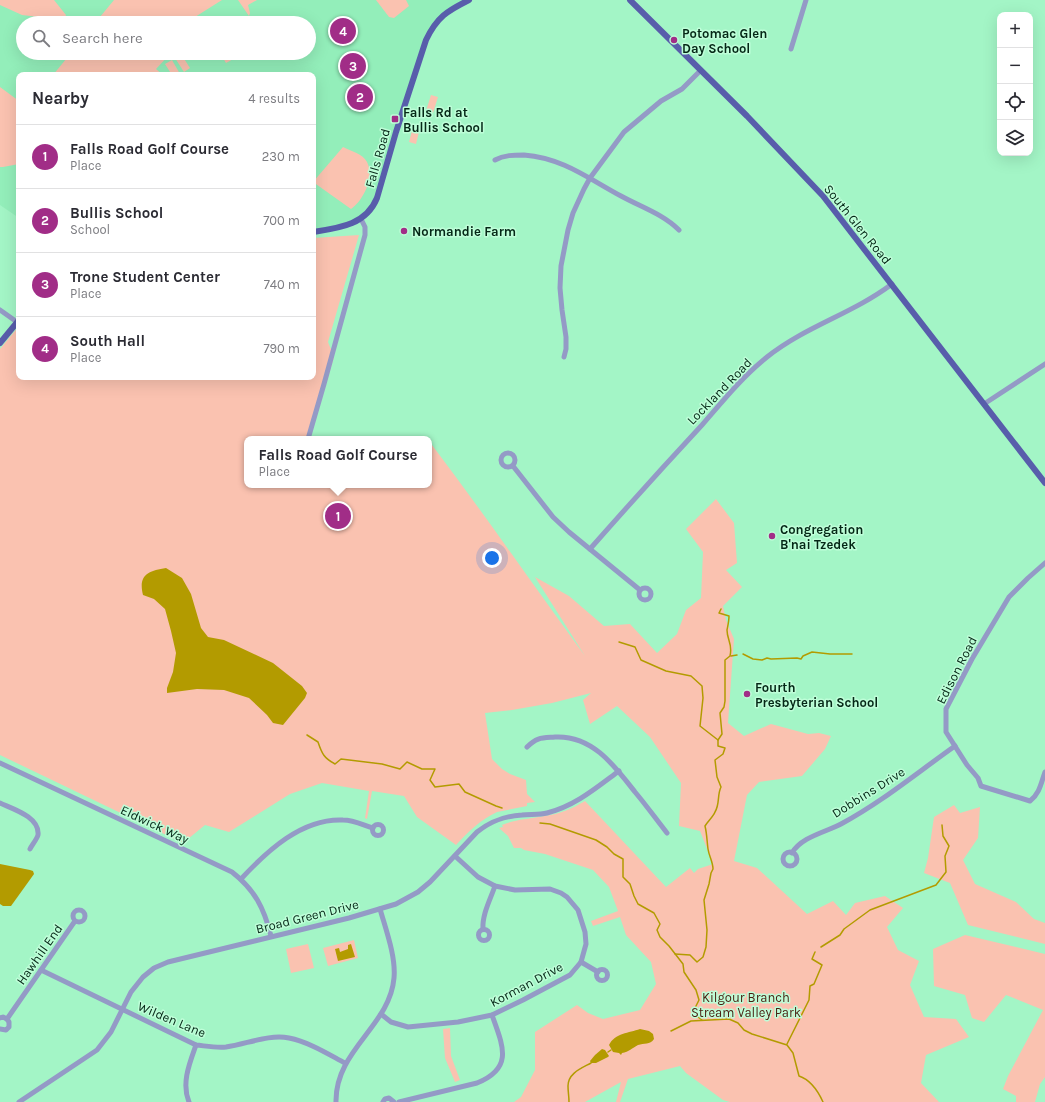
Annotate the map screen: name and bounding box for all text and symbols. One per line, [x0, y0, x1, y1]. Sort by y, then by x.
map controls [997, 12, 1033, 156]
button: + [997, 12, 1033, 48]
search box [16, 16, 316, 60]
pin: 4 [330, 16, 356, 46]
place label: Potomac Glen Day School [682, 26, 767, 56]
icon: search [30, 27, 52, 49]
text: Search here [62, 29, 143, 47]
marker: Potomac Glen Day School [669, 35, 679, 45]
button: − [997, 48, 1033, 84]
pin: 3 [340, 51, 366, 81]
pin: 2 [347, 82, 373, 112]
button: locate [997, 84, 1033, 120]
text: Nearby [32, 88, 89, 108]
text: 4 results [248, 91, 300, 106]
place label: Falls Rd at Bullis School [403, 105, 484, 135]
marker: Falls Rd at Bullis School [390, 114, 400, 124]
button: layers [997, 120, 1033, 156]
street label: Falls Road [362, 127, 393, 189]
text: Falls Road Golf Course [70, 140, 229, 158]
text: 1 [43, 149, 47, 164]
text: 230 m [262, 149, 300, 164]
text: Place [70, 158, 101, 173]
street label: South Glen Road [821, 181, 894, 267]
text: Bullis School [70, 204, 163, 222]
text: 2 [41, 213, 49, 228]
text: 700 m [263, 213, 300, 228]
text: School [70, 222, 110, 237]
place label: Normandie Farm [412, 224, 516, 239]
marker: Normandie Farm [399, 226, 409, 236]
text: Trone Student Center [70, 268, 220, 286]
text: 3 [41, 277, 49, 292]
text: 740 m [264, 277, 300, 292]
text: Place [70, 286, 101, 301]
text: South Hall [70, 332, 145, 350]
text: 4 [41, 341, 49, 356]
text: 790 m [263, 341, 300, 356]
text: Place [70, 350, 101, 365]
street label: Lockland Road [684, 355, 755, 428]
popup [244, 436, 432, 488]
text: Falls Road Golf Course [258, 446, 418, 464]
text: Place [258, 464, 290, 479]
pin: 1 [325, 501, 351, 531]
place label: Congregation B'nai Tzedek [780, 522, 863, 552]
marker: Congregation B'nai Tzedek [767, 531, 777, 541]
your location [482, 548, 502, 568]
street label: Edison Road [933, 634, 980, 706]
place label: Fourth Presbyterian School [755, 680, 878, 710]
marker: Fourth Presbyterian School [742, 689, 752, 699]
street label: Dobbins Drive [829, 764, 908, 821]
street label: Eldwick Way [118, 802, 191, 847]
street label: Broad Green Drive [254, 896, 360, 937]
street label: Hawhill End [13, 921, 66, 987]
street label: Korman Drive [487, 959, 565, 1010]
park label: Kilgour Branch Stream Valley Park [691, 990, 801, 1020]
street label: Wilden Lane [136, 998, 208, 1041]

